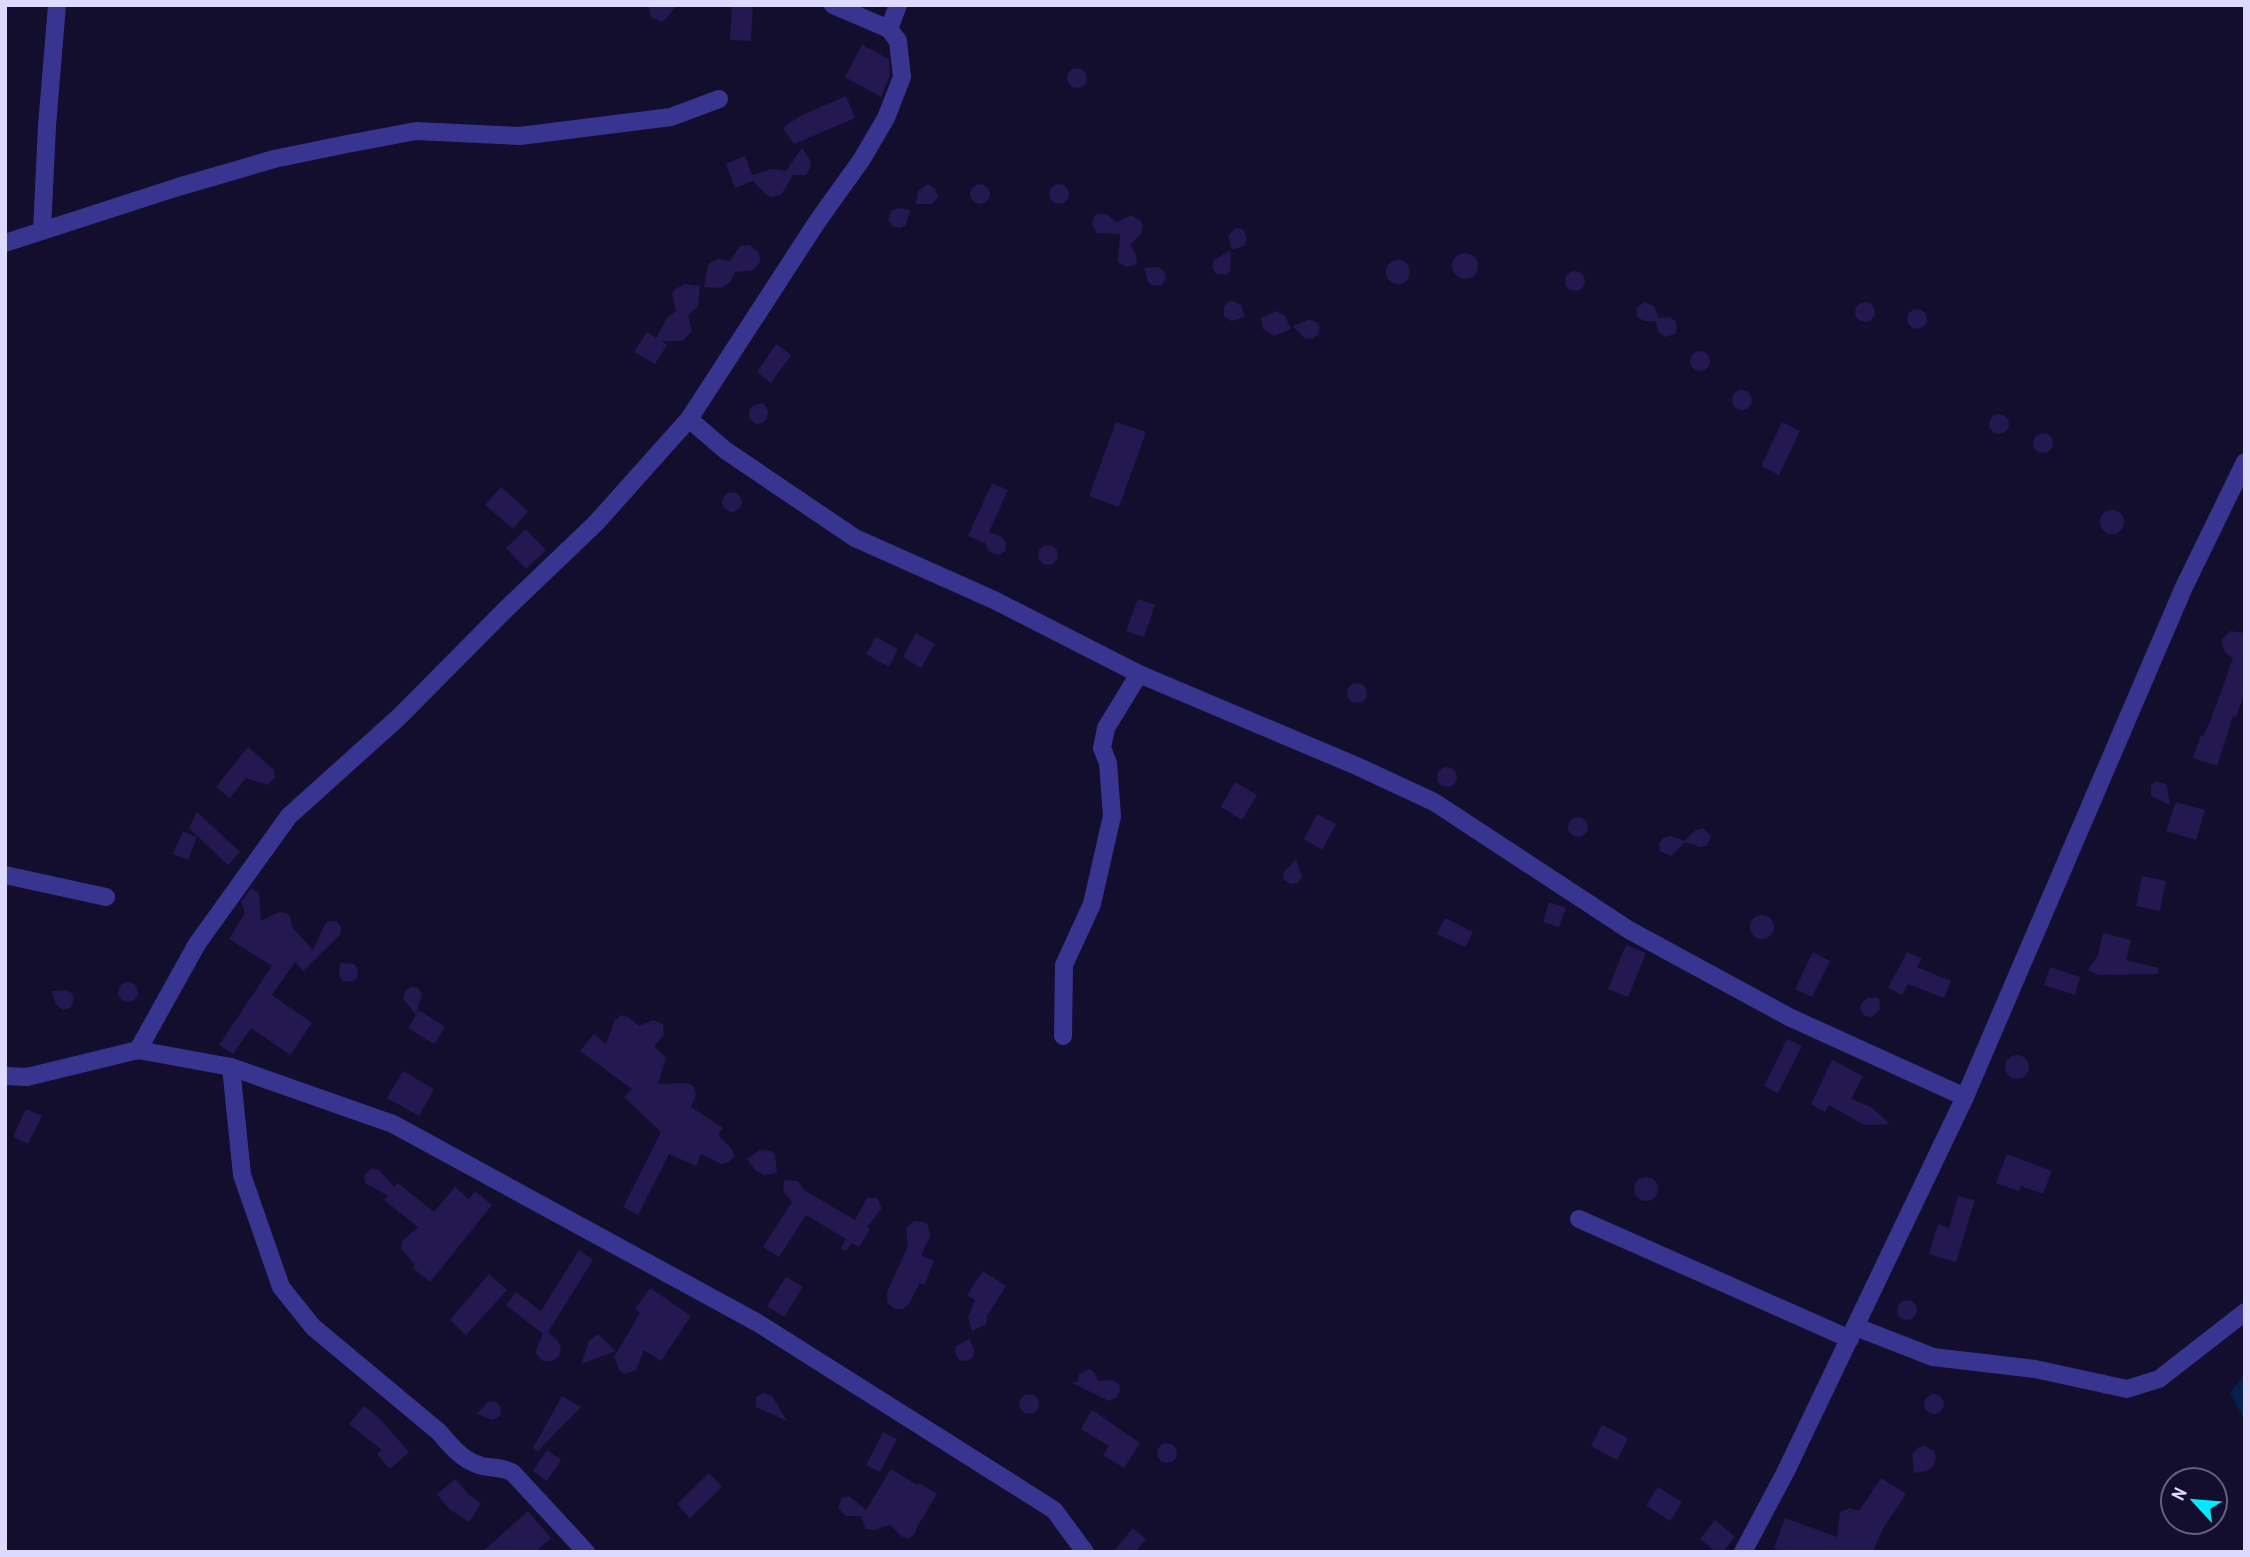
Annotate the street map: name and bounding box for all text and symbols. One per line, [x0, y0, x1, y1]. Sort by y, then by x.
north arrow [2159, 1466, 2229, 1536]
text: N [2165, 1483, 2193, 1504]

